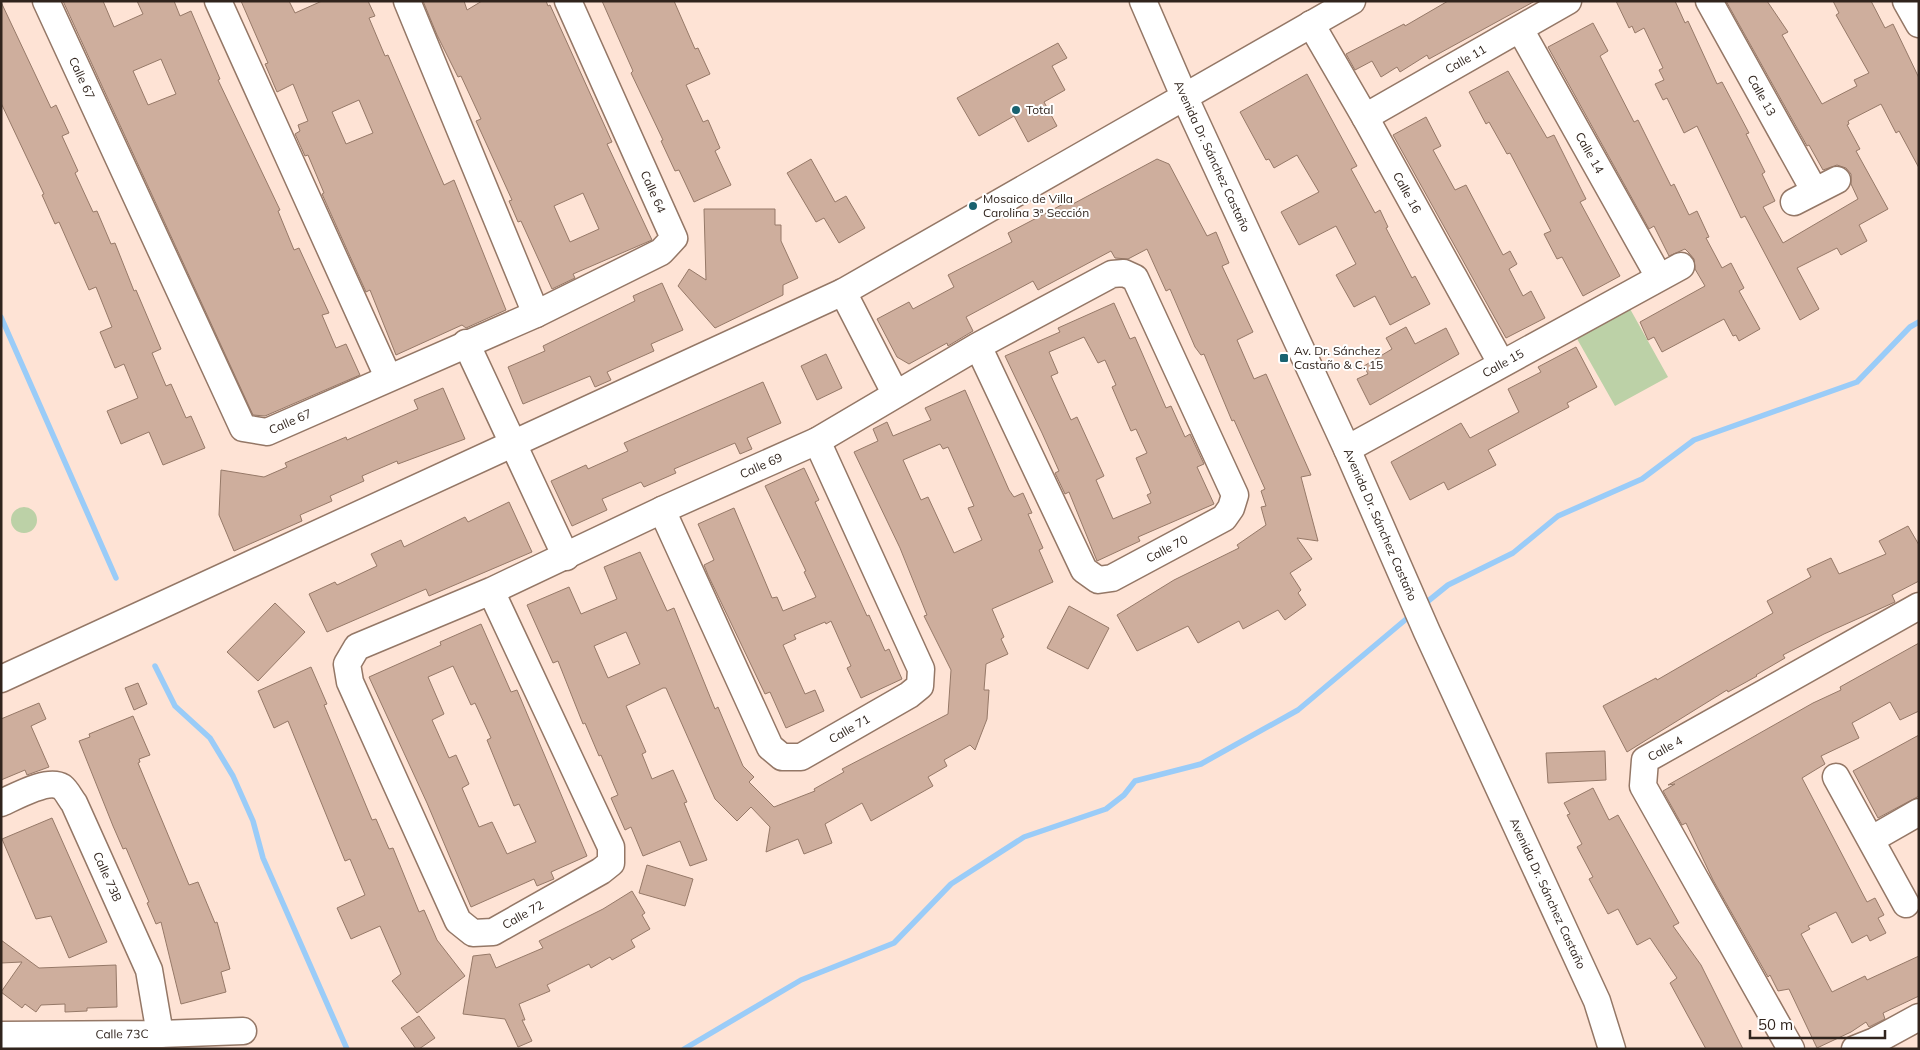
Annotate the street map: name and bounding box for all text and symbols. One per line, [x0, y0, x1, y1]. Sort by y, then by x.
street label: Calle 11 [1442, 41, 1489, 77]
street label: Calle 67 [66, 54, 98, 102]
street label: Calle 13 [1744, 72, 1779, 118]
street label: Avenida Dr. Sánchez Castaño [1171, 78, 1254, 234]
place label: Total [1026, 102, 1053, 117]
marker: Total [1010, 104, 1022, 116]
street label: Calle 14 [1572, 129, 1607, 176]
street label: Calle 64 [637, 168, 669, 215]
street label: Calle 16 [1390, 169, 1425, 216]
place label: Mosaico de Villa Carolina 3ª Sección [983, 191, 1089, 220]
marker: Mosaico de Villa Carolina 3ª Sección [967, 200, 979, 212]
place label: Av. Dr. Sánchez Castaño & C. 15 [1294, 343, 1383, 372]
street label: Calle 15 [1480, 346, 1526, 380]
marker: Av. Dr. Sánchez Castaño & C. 15 [1278, 352, 1290, 364]
street label: Calle 67 [266, 405, 314, 437]
street label: Avenida Dr. Sánchez Castaño [1341, 446, 1421, 603]
street label: Calle 69 [737, 449, 785, 481]
street label: Calle 70 [1143, 531, 1190, 566]
street label: Calle 71 [826, 711, 873, 746]
street label: Calle 4 [1645, 732, 1685, 764]
street label: Avenida Dr. Sánchez Castaño [1507, 815, 1589, 971]
street label: Calle 73B [90, 849, 125, 904]
street label: Calle 72 [499, 897, 546, 932]
scale bar [1750, 1008, 1885, 1040]
text: 50 m [1758, 1015, 1793, 1034]
street label: Calle 73C [95, 1026, 149, 1041]

